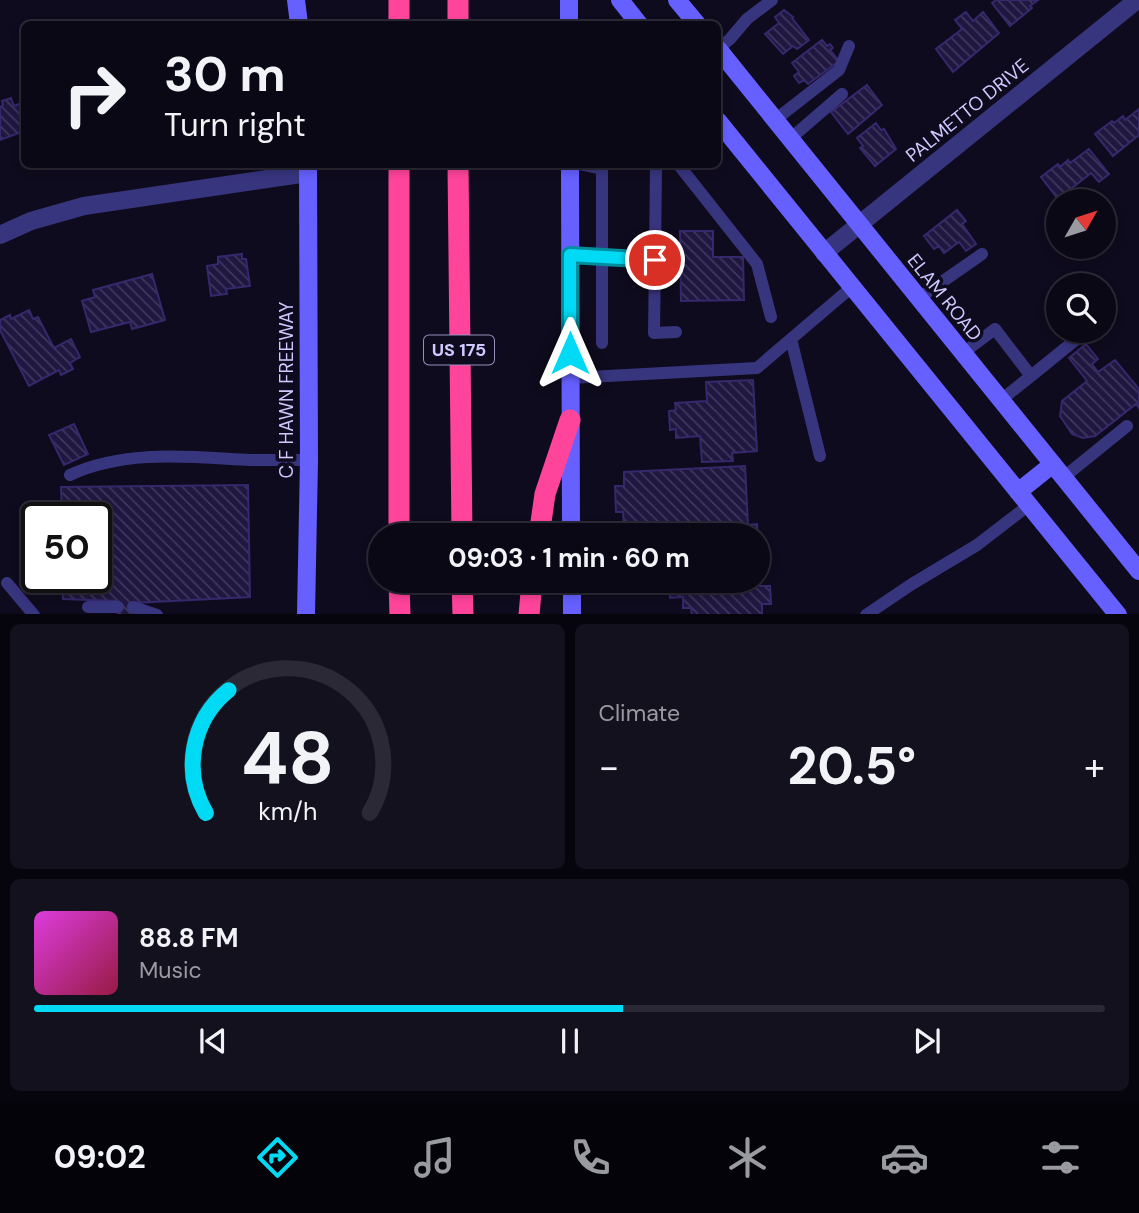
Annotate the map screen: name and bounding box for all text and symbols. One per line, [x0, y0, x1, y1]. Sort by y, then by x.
text: 30 m [164, 42, 286, 106]
icon: right [49, 49, 140, 140]
street label: PALMETTO DRIVE [901, 53, 1034, 168]
text: Turn right [164, 104, 306, 146]
north arrow [1046, 189, 1116, 259]
map controls [1046, 189, 1116, 343]
pin [625, 230, 685, 290]
icon: arrive [636, 241, 674, 279]
street label: ELAM ROAD [902, 249, 987, 346]
button: search [1046, 273, 1116, 343]
street label: C F HAWN FREEWAY [274, 302, 299, 478]
position arrow [533, 316, 607, 390]
road number: US 175 [424, 336, 494, 364]
speed limit sign: 50 [21, 502, 112, 593]
text: 09:03 · 1 min · 60 m [448, 541, 690, 575]
text: Climate [599, 698, 680, 728]
text: 48 [241, 711, 334, 806]
text: 20.5° [787, 732, 916, 800]
text: − [599, 742, 619, 792]
text: + [1084, 742, 1105, 792]
text: km/h [258, 794, 317, 827]
text: 88.8 FM [139, 921, 239, 955]
text: Music [139, 955, 202, 985]
icon: previous [194, 1022, 232, 1060]
icon: pause [551, 1022, 589, 1060]
icon: next [908, 1022, 946, 1060]
icon: directions [253, 1133, 302, 1182]
icon: music [410, 1133, 459, 1182]
icon: phone [566, 1133, 615, 1182]
icon: climate [723, 1133, 772, 1182]
icon: car [880, 1133, 929, 1182]
icon: filters [1036, 1133, 1085, 1182]
text: 09:02 [54, 1136, 146, 1178]

